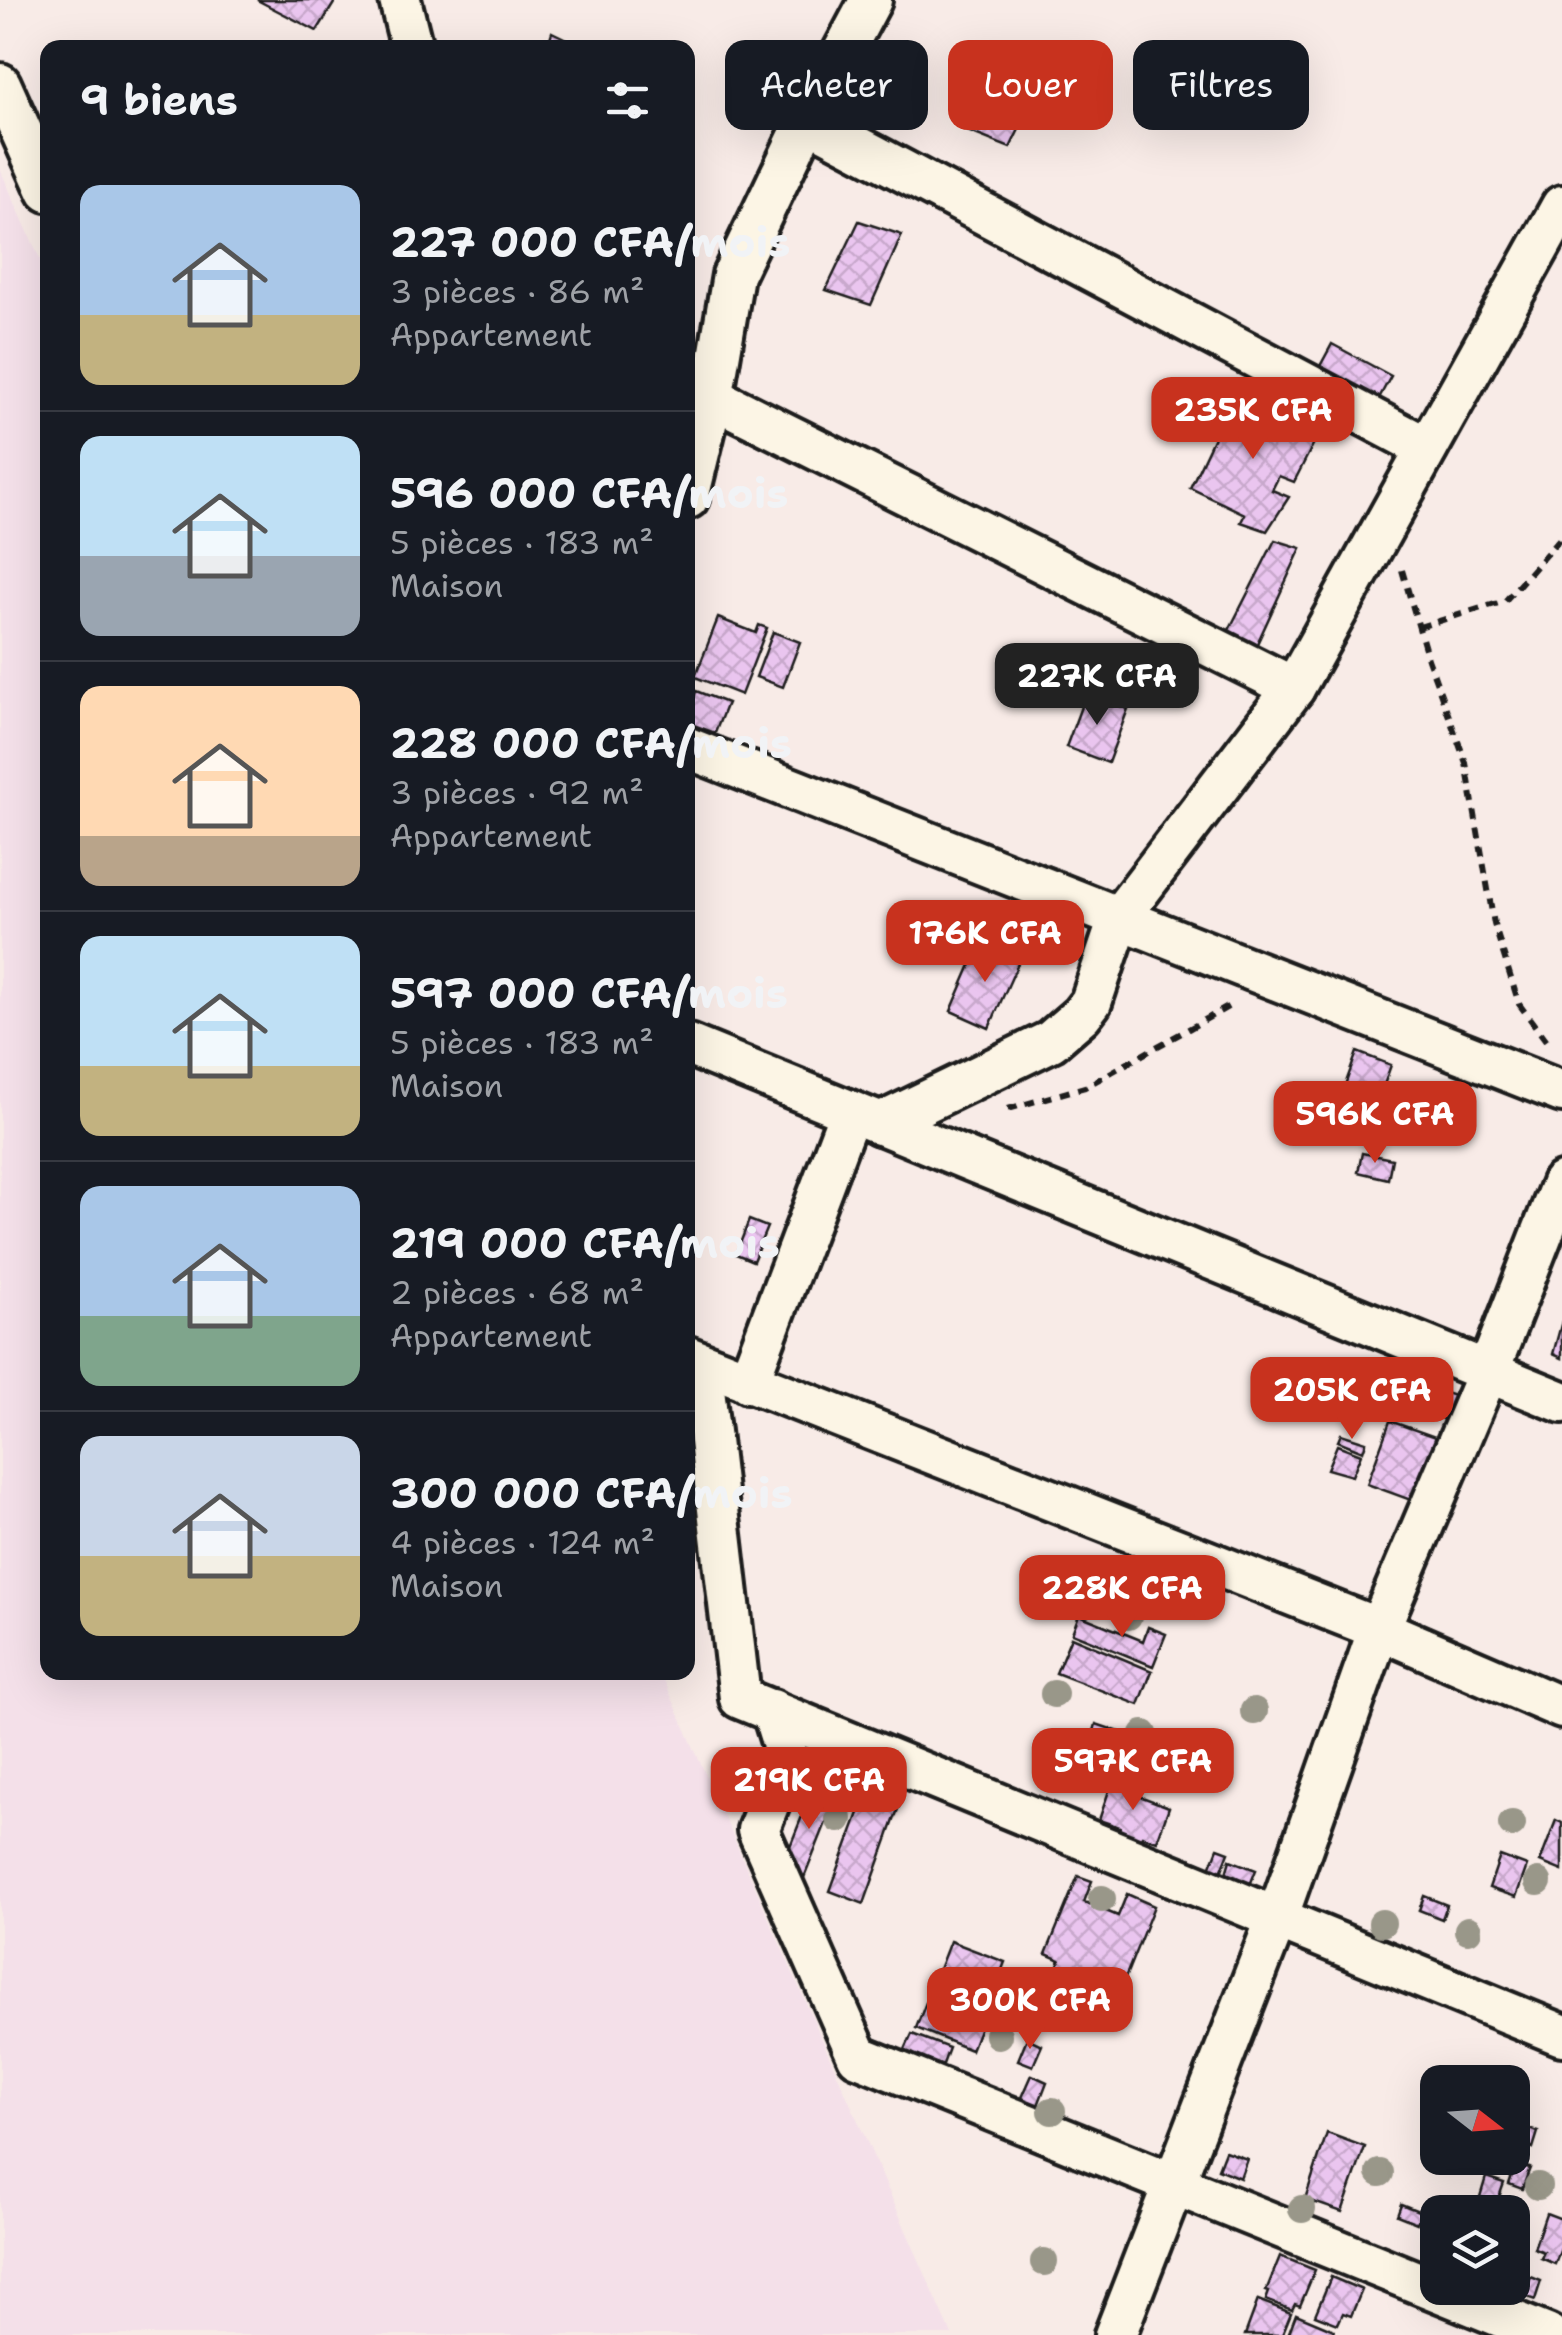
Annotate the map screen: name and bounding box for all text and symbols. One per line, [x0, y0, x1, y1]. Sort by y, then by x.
chip: Acheter [725, 40, 928, 130]
chip: Louer [948, 40, 1113, 130]
chip: Filtres [1133, 40, 1309, 130]
text: 9 biens [80, 72, 238, 128]
icon: filters [600, 73, 655, 128]
text: 227 000 CFA/mois [390, 214, 790, 270]
icon: home [160, 225, 280, 345]
text: 3 pièces · 86 m² [390, 270, 644, 313]
text: Appartement [390, 313, 592, 356]
pin: 235K CFA [1150, 377, 1356, 462]
text: 235K CFA [1173, 388, 1333, 431]
text: 596 000 CFA/mois [390, 465, 788, 521]
icon: home [160, 476, 280, 596]
text: 5 pièces · 183 m² [390, 521, 654, 564]
text: Maison [390, 564, 503, 607]
pin: 227K CFA [994, 643, 1200, 728]
text: 227K CFA [1017, 654, 1177, 697]
text: 228 000 CFA/mois [390, 715, 792, 771]
icon: home [160, 726, 280, 846]
text: 3 pièces · 92 m² [390, 771, 644, 814]
text: Appartement [390, 814, 592, 857]
pin: 176K CFA [882, 900, 1088, 985]
text: 176K CFA [908, 911, 1062, 954]
text: 597 000 CFA/mois [390, 965, 788, 1021]
icon: home [160, 976, 280, 1096]
text: 5 pièces · 183 m² [390, 1021, 654, 1064]
text: Maison [390, 1064, 503, 1107]
pin: 596K CFA [1272, 1081, 1478, 1166]
text: 596K CFA [1296, 1092, 1454, 1135]
text: 219 000 CFA/mois [390, 1215, 780, 1271]
icon: home [160, 1226, 280, 1346]
text: 2 pièces · 68 m² [390, 1271, 644, 1314]
text: Appartement [390, 1314, 592, 1357]
pin: 205K CFA [1249, 1357, 1455, 1442]
text: 205K CFA [1272, 1368, 1432, 1411]
text: 300 000 CFA/mois [390, 1465, 793, 1521]
icon: home [160, 1476, 280, 1596]
text: 4 pièces · 124 m² [390, 1521, 655, 1564]
pin: 228K CFA [1019, 1555, 1225, 1640]
text: Maison [390, 1564, 503, 1607]
text: 228K CFA [1041, 1566, 1203, 1609]
pin: 597K CFA [1030, 1728, 1236, 1813]
text: 597K CFA [1054, 1739, 1212, 1782]
pin: 219K CFA [706, 1747, 912, 1832]
text: 219K CFA [733, 1758, 885, 1801]
pin: 300K CFA [927, 1967, 1133, 2052]
text: 300K CFA [949, 1978, 1111, 2021]
north arrow [1420, 2065, 1530, 2175]
map controls [1420, 2065, 1530, 2305]
button: layers [1420, 2195, 1530, 2305]

